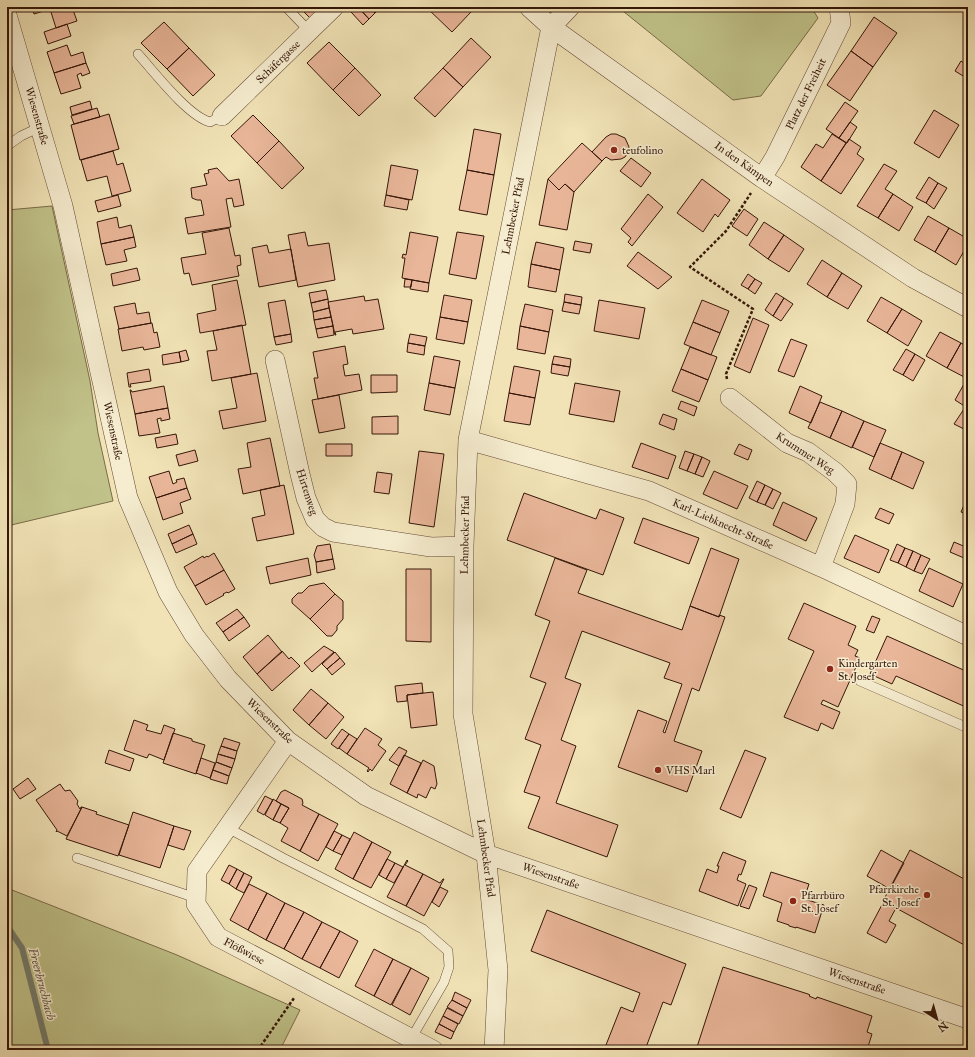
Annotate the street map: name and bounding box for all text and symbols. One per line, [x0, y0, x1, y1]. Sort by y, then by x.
street label: Schäfergasse [253, 37, 303, 86]
street label: Platz der Freiheit [783, 56, 829, 132]
street label: Wiesenstraße [23, 86, 52, 147]
street label: In den Kämpen [712, 139, 776, 189]
place label: teufolino [622, 144, 663, 157]
marker: teufolino [609, 145, 619, 155]
street label: Lehmbecker Pfad [499, 176, 527, 256]
street label: Wiesenstraße [100, 401, 126, 462]
street label: Krummer Weg [773, 429, 837, 477]
street label: Hirtenweg [293, 467, 321, 518]
street label: Lehmbecker Pfad [458, 495, 472, 574]
street label: Karl-Liebknecht-Straße [671, 496, 776, 552]
place label: Kindergarten St. Josef [838, 657, 897, 684]
marker: Kindergarten St. Josef [825, 664, 835, 674]
street label: Wiesenstraße [244, 696, 296, 747]
place label: VHS Marl [665, 764, 715, 777]
marker: VHS Marl [653, 765, 663, 775]
street label: Lehmbecker Pfad [474, 818, 498, 898]
street label: Wiesenstraße [521, 860, 582, 892]
place label: Pfarrkirche St. Josef [869, 883, 921, 910]
place label: Pfarrbüro St. Josef [801, 889, 845, 916]
marker: Pfarrkirche St. Josef [922, 890, 932, 900]
marker: Pfarrbüro St. Josef [788, 896, 798, 906]
street label: Flößwiese [221, 935, 267, 967]
water label: Freerbruchbach [25, 945, 58, 1022]
street label: Wiesenstraße [827, 965, 888, 997]
north arrow [917, 999, 957, 1039]
text: N [935, 1019, 950, 1035]

